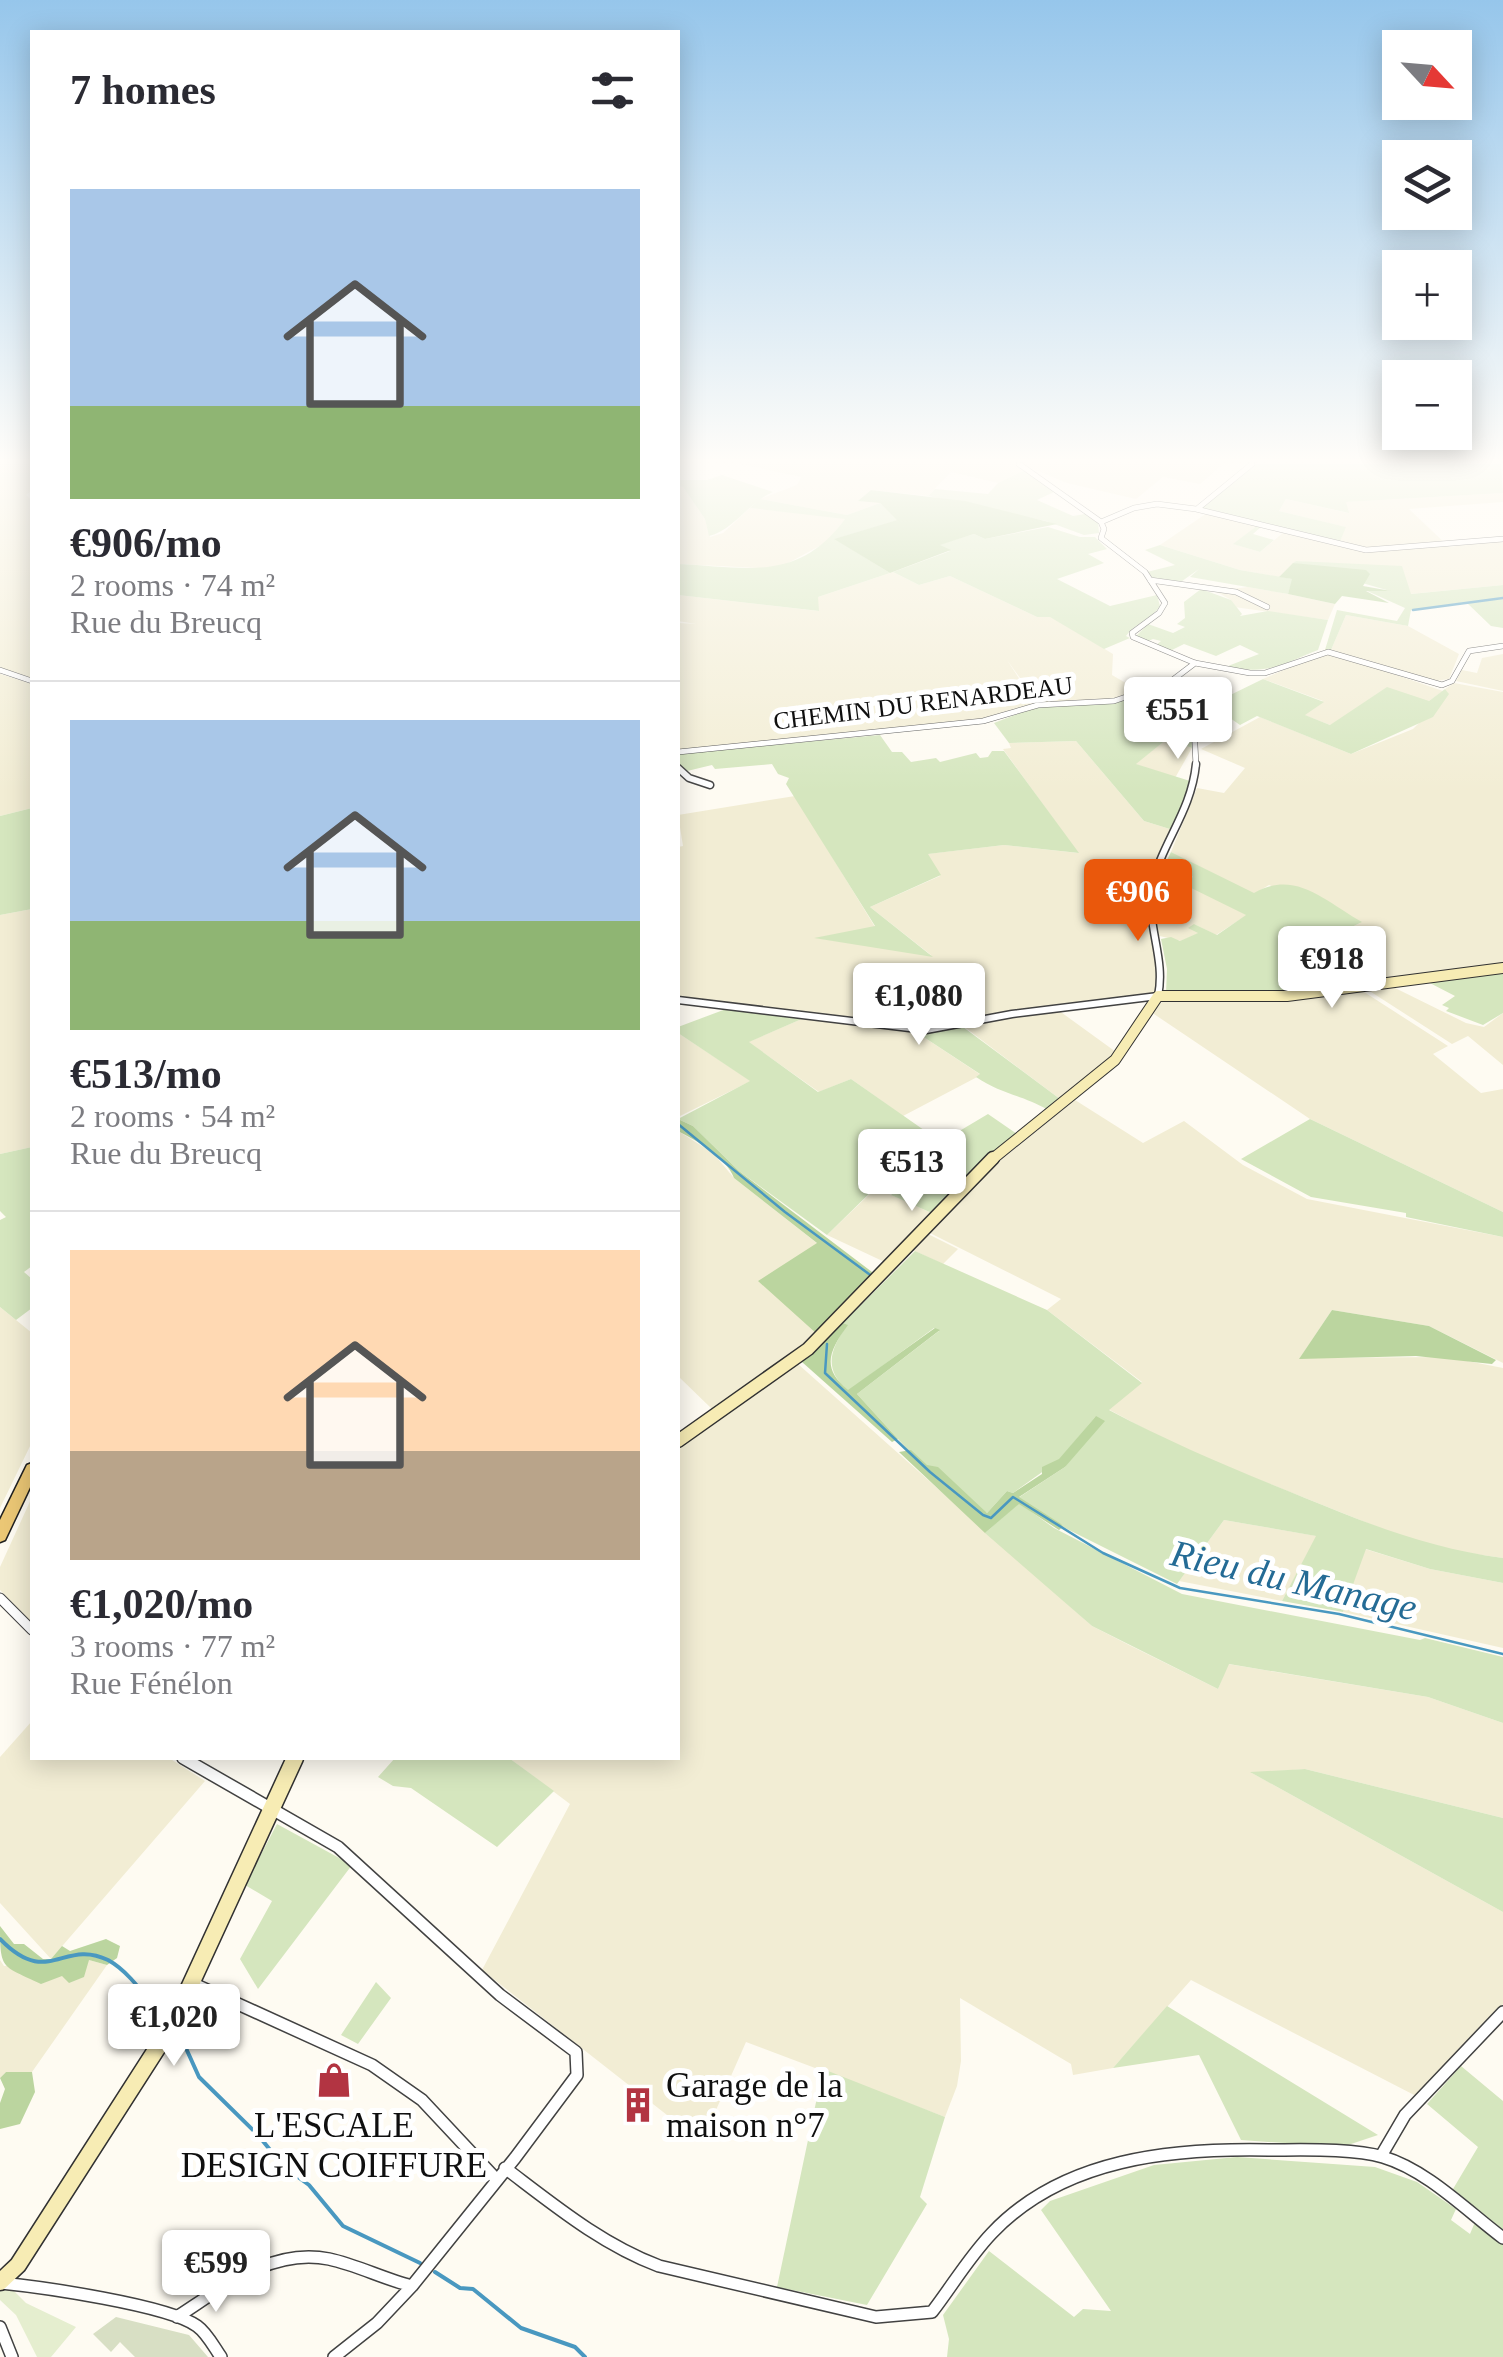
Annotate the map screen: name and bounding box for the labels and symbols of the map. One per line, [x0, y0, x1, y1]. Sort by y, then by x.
north arrow [1382, 30, 1472, 120]
street label: CHEMIN DU RENARDEAU [772, 671, 1074, 735]
pin: €551 [1119, 677, 1237, 762]
pin: €906 [1079, 859, 1197, 944]
pin: €918 [1273, 926, 1391, 1011]
pin: €1,080 [838, 963, 1000, 1048]
pin: €513 [853, 1129, 971, 1214]
water label: Rieu du Manage [1166, 1531, 1421, 1629]
pin: €1,020 [93, 1984, 255, 2069]
shop icon: L'ESCALE DESIGN COIFFURE [315, 2061, 353, 2099]
place label: Garage de la maison n°7 [666, 2066, 843, 2145]
building icon: Garage de la maison n°7 [619, 2086, 657, 2124]
place label: L'ESCALE DESIGN COIFFURE [181, 2106, 487, 2185]
pin: €599 [157, 2230, 275, 2315]

